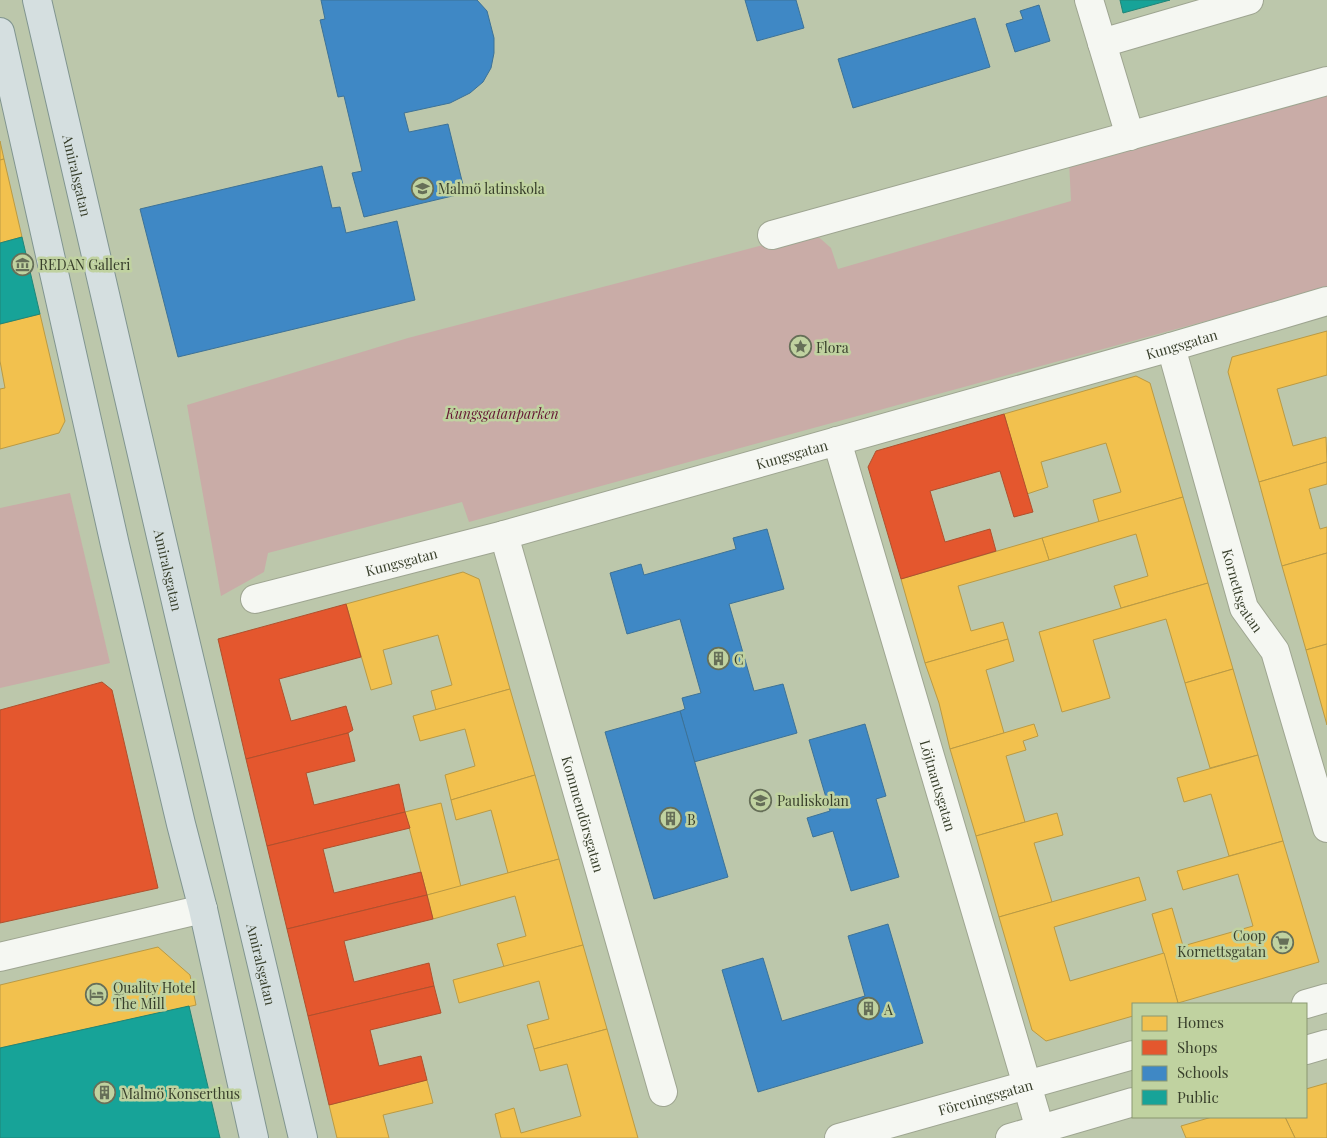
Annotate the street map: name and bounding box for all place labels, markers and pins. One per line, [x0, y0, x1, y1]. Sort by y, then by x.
school or university icon: Malmö latinskola [410, 176, 434, 200]
place label: Malmö latinskola [438, 179, 545, 198]
museum icon: REDAN Galleri [11, 252, 35, 276]
place label: REDAN Galleri [39, 255, 130, 274]
place icon: Flora [788, 335, 812, 359]
place label: Flora [816, 338, 849, 357]
building icon: C [706, 647, 730, 671]
place label: C [734, 650, 744, 669]
school or university icon: Pauliskolan [749, 788, 773, 812]
place label: Pauliskolan [777, 791, 849, 810]
building icon: B [659, 807, 683, 831]
place label: B [687, 810, 696, 829]
place label: Coop Kornettsgatan [1177, 926, 1267, 961]
supermarket icon: Coop Kornettsgatan [1270, 931, 1294, 955]
place label: Quality Hotel The Mill [113, 978, 196, 1013]
hotel icon: Quality Hotel The Mill [85, 983, 109, 1007]
building icon: A [856, 997, 880, 1021]
place label: A [883, 1000, 893, 1019]
building icon: Malmö Konserthus [93, 1081, 117, 1105]
place label: Malmö Konserthus [121, 1084, 240, 1103]

